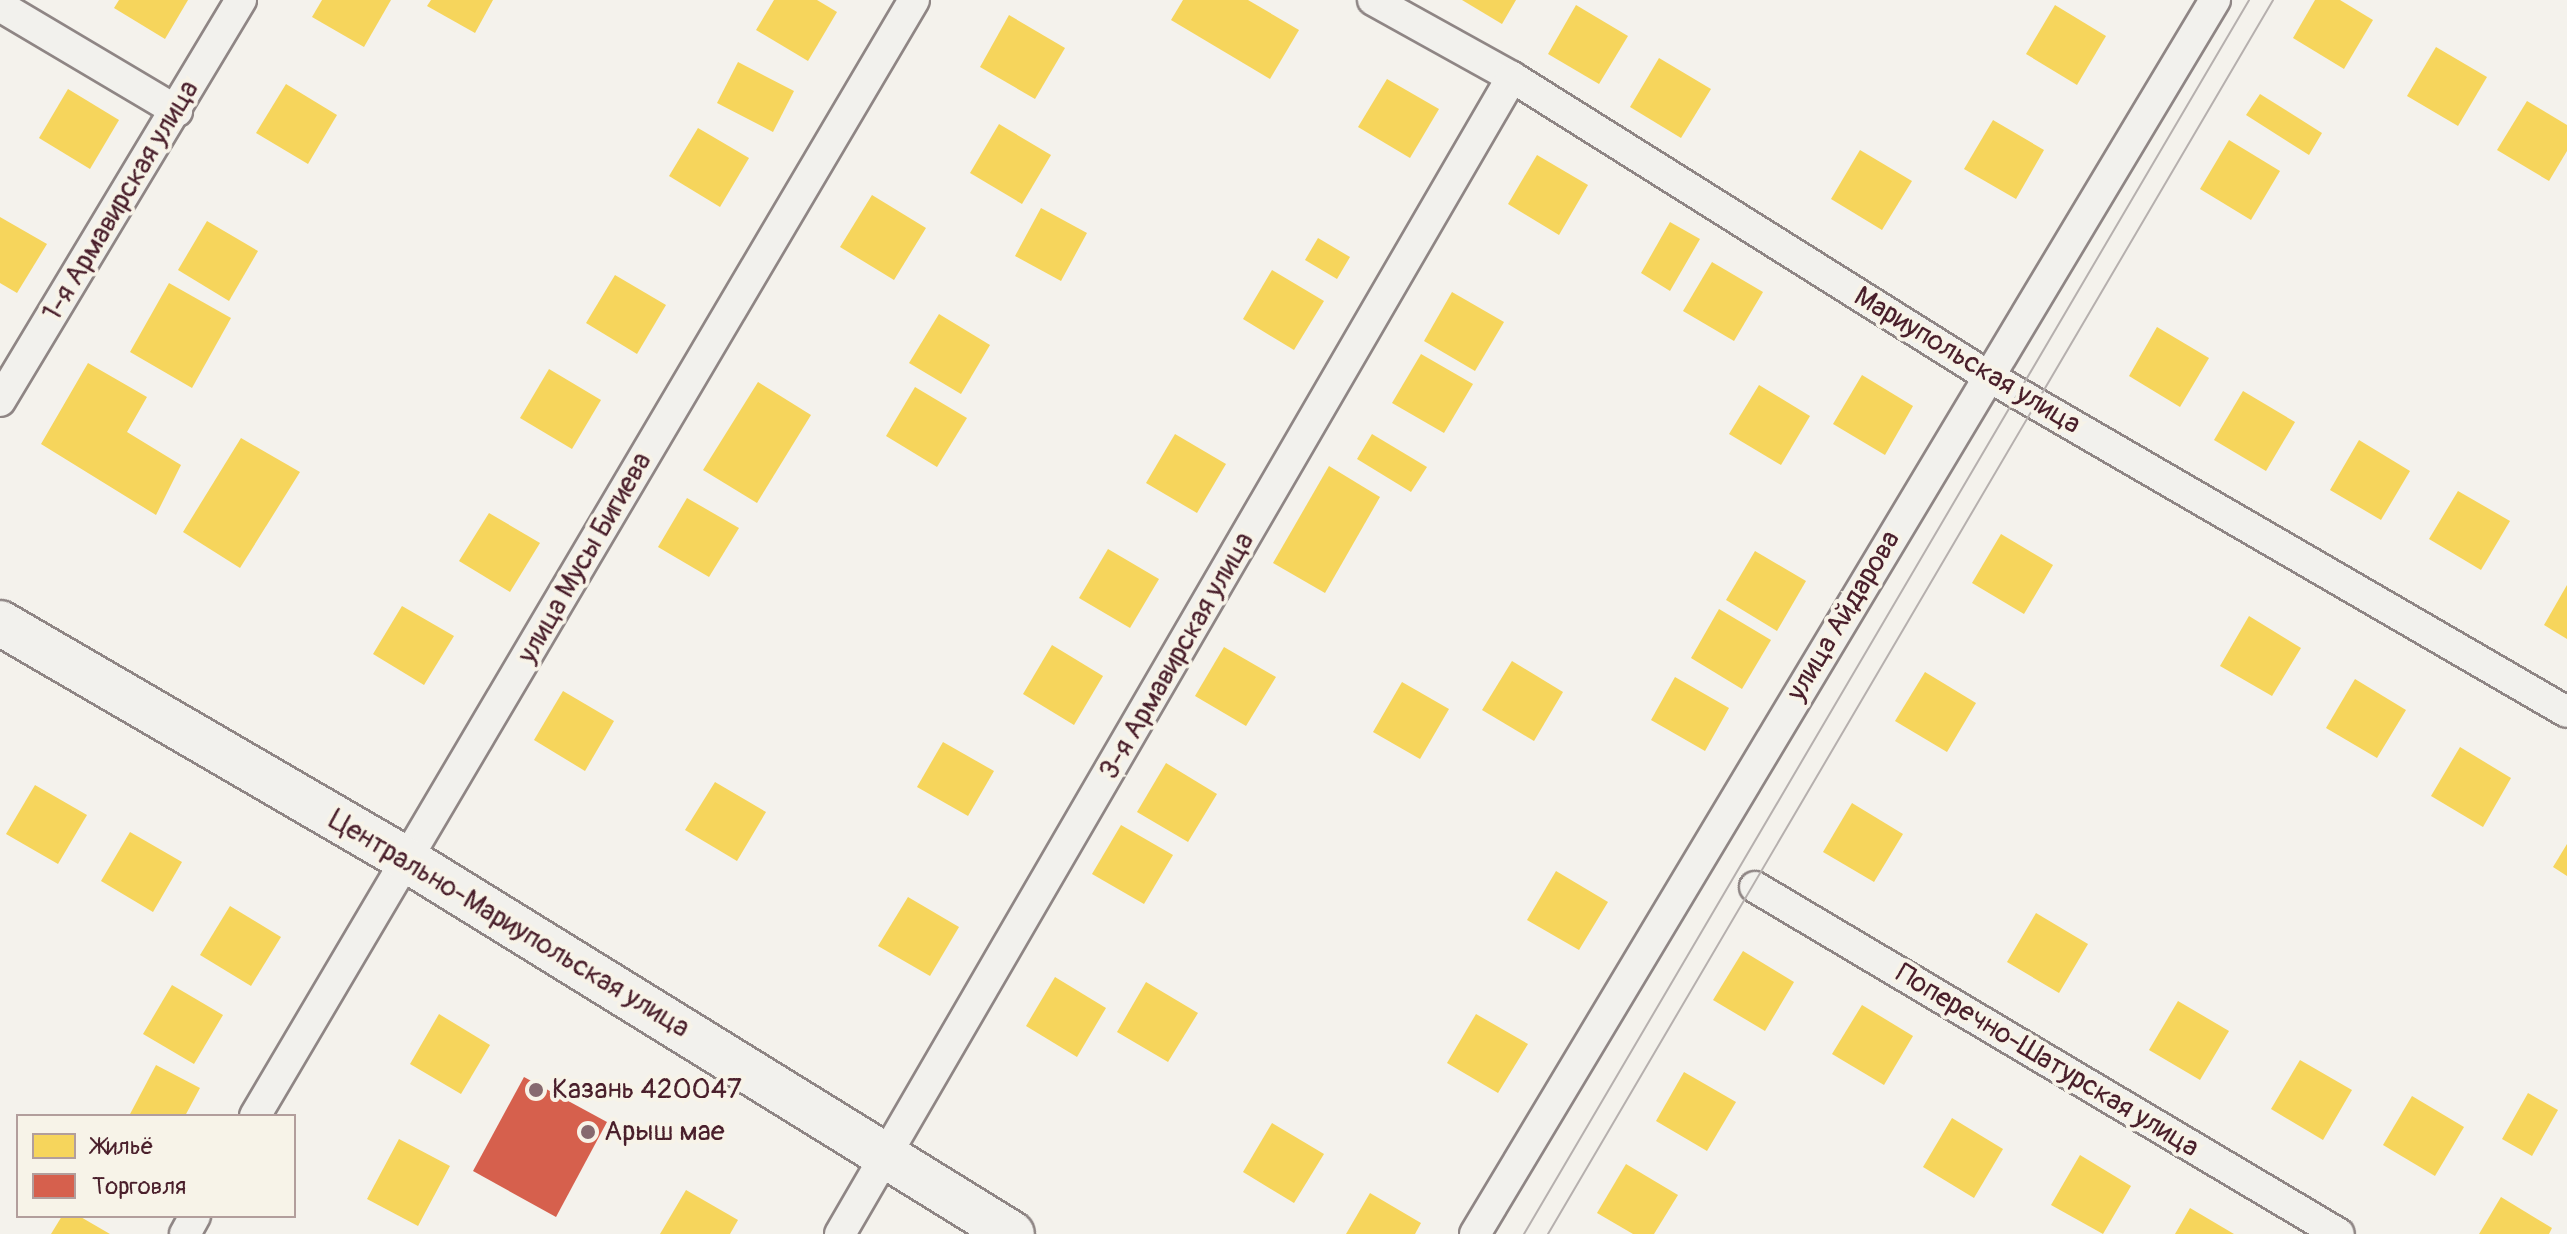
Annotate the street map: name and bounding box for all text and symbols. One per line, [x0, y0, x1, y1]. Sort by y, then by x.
street label: 1-я Армавирская улица [36, 74, 206, 328]
street label: Мариупольская улица [1848, 280, 2086, 442]
street label: улица Мусы Бигиева [511, 447, 659, 669]
street label: улица Айдарова [1780, 525, 1908, 707]
street label: 3-я Армавирская улица [1093, 526, 1261, 786]
street label: Центрально-Мариупольская улица [323, 803, 695, 1045]
street label: Поперечно-Шатурская улица [1889, 957, 2205, 1165]
place label: Казань 420047 [552, 1073, 742, 1107]
marker: Казань 420047 [527, 1081, 545, 1099]
legend [16, 1114, 296, 1218]
place label: Арыш мае [604, 1115, 725, 1149]
marker: Арыш мае [579, 1123, 597, 1141]
text: Жильё [92, 1132, 154, 1161]
text: Торговля [92, 1172, 186, 1201]

